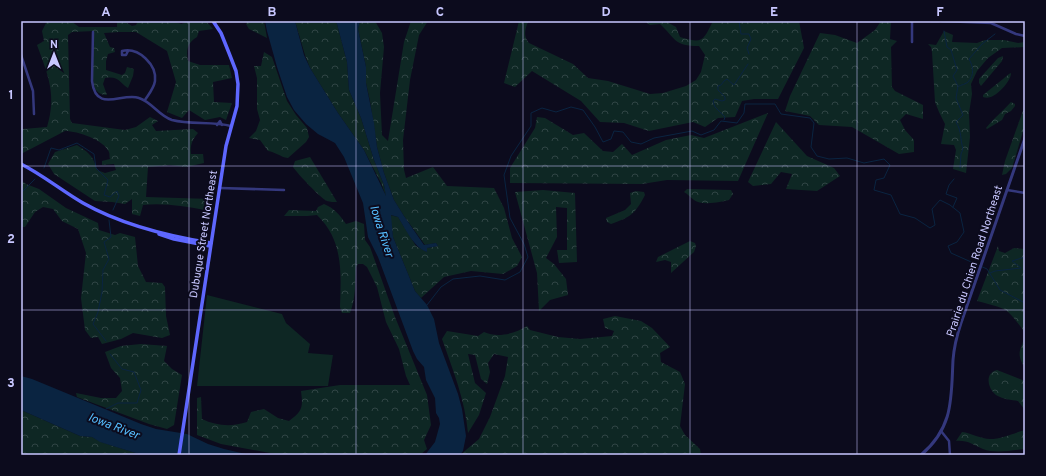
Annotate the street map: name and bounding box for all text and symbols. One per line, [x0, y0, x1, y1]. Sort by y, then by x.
text: A [101, 5, 111, 21]
text: B [268, 5, 277, 21]
text: C [436, 5, 444, 21]
text: D [601, 5, 611, 21]
text: E [770, 5, 778, 21]
text: F [936, 5, 944, 21]
north arrow [34, 34, 74, 74]
text: N [50, 38, 58, 52]
text: 1 [8, 88, 14, 104]
street label: Dubuque Street Northeast [187, 169, 221, 299]
street label: Prairie du Chien Road Northeast [944, 184, 1006, 339]
water label: Iowa River [365, 203, 397, 261]
text: 2 [7, 232, 15, 248]
text: 3 [7, 376, 15, 392]
water label: Iowa River [86, 410, 143, 445]

